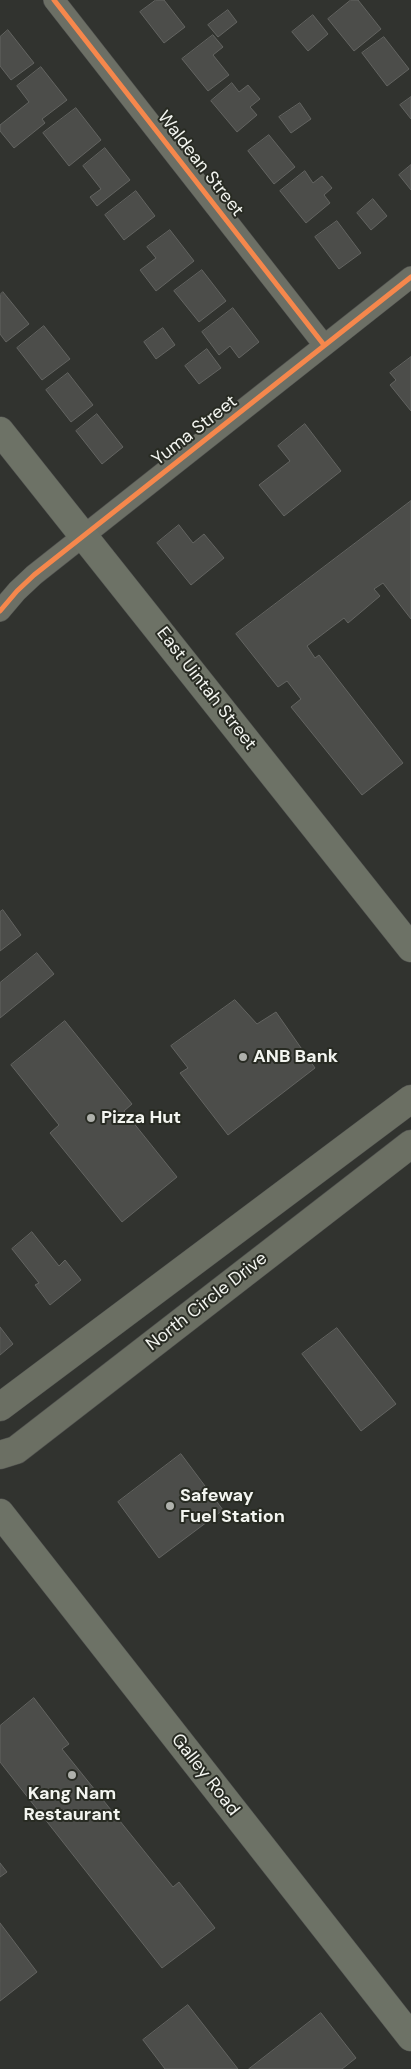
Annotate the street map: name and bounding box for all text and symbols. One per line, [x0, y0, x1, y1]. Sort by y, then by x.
street label: Waldean Street [152, 107, 248, 221]
street label: Yuma Street [148, 391, 242, 471]
street label: East Uintah Street [151, 623, 261, 755]
place label: ANB Bank [253, 1046, 338, 1068]
marker: ANB Bank [237, 1051, 249, 1063]
place label: Pizza Hut [101, 1107, 181, 1129]
marker: Pizza Hut [85, 1112, 97, 1124]
street label: North Circle Drive [142, 1248, 272, 1356]
place label: Safeway Fuel Station [180, 1485, 285, 1528]
marker: Safeway Fuel Station [164, 1500, 176, 1512]
street label: Galley Road [166, 1730, 244, 1820]
marker: Kang Nam Restaurant [66, 1769, 78, 1781]
place label: Kang Nam Restaurant [23, 1783, 121, 1826]

